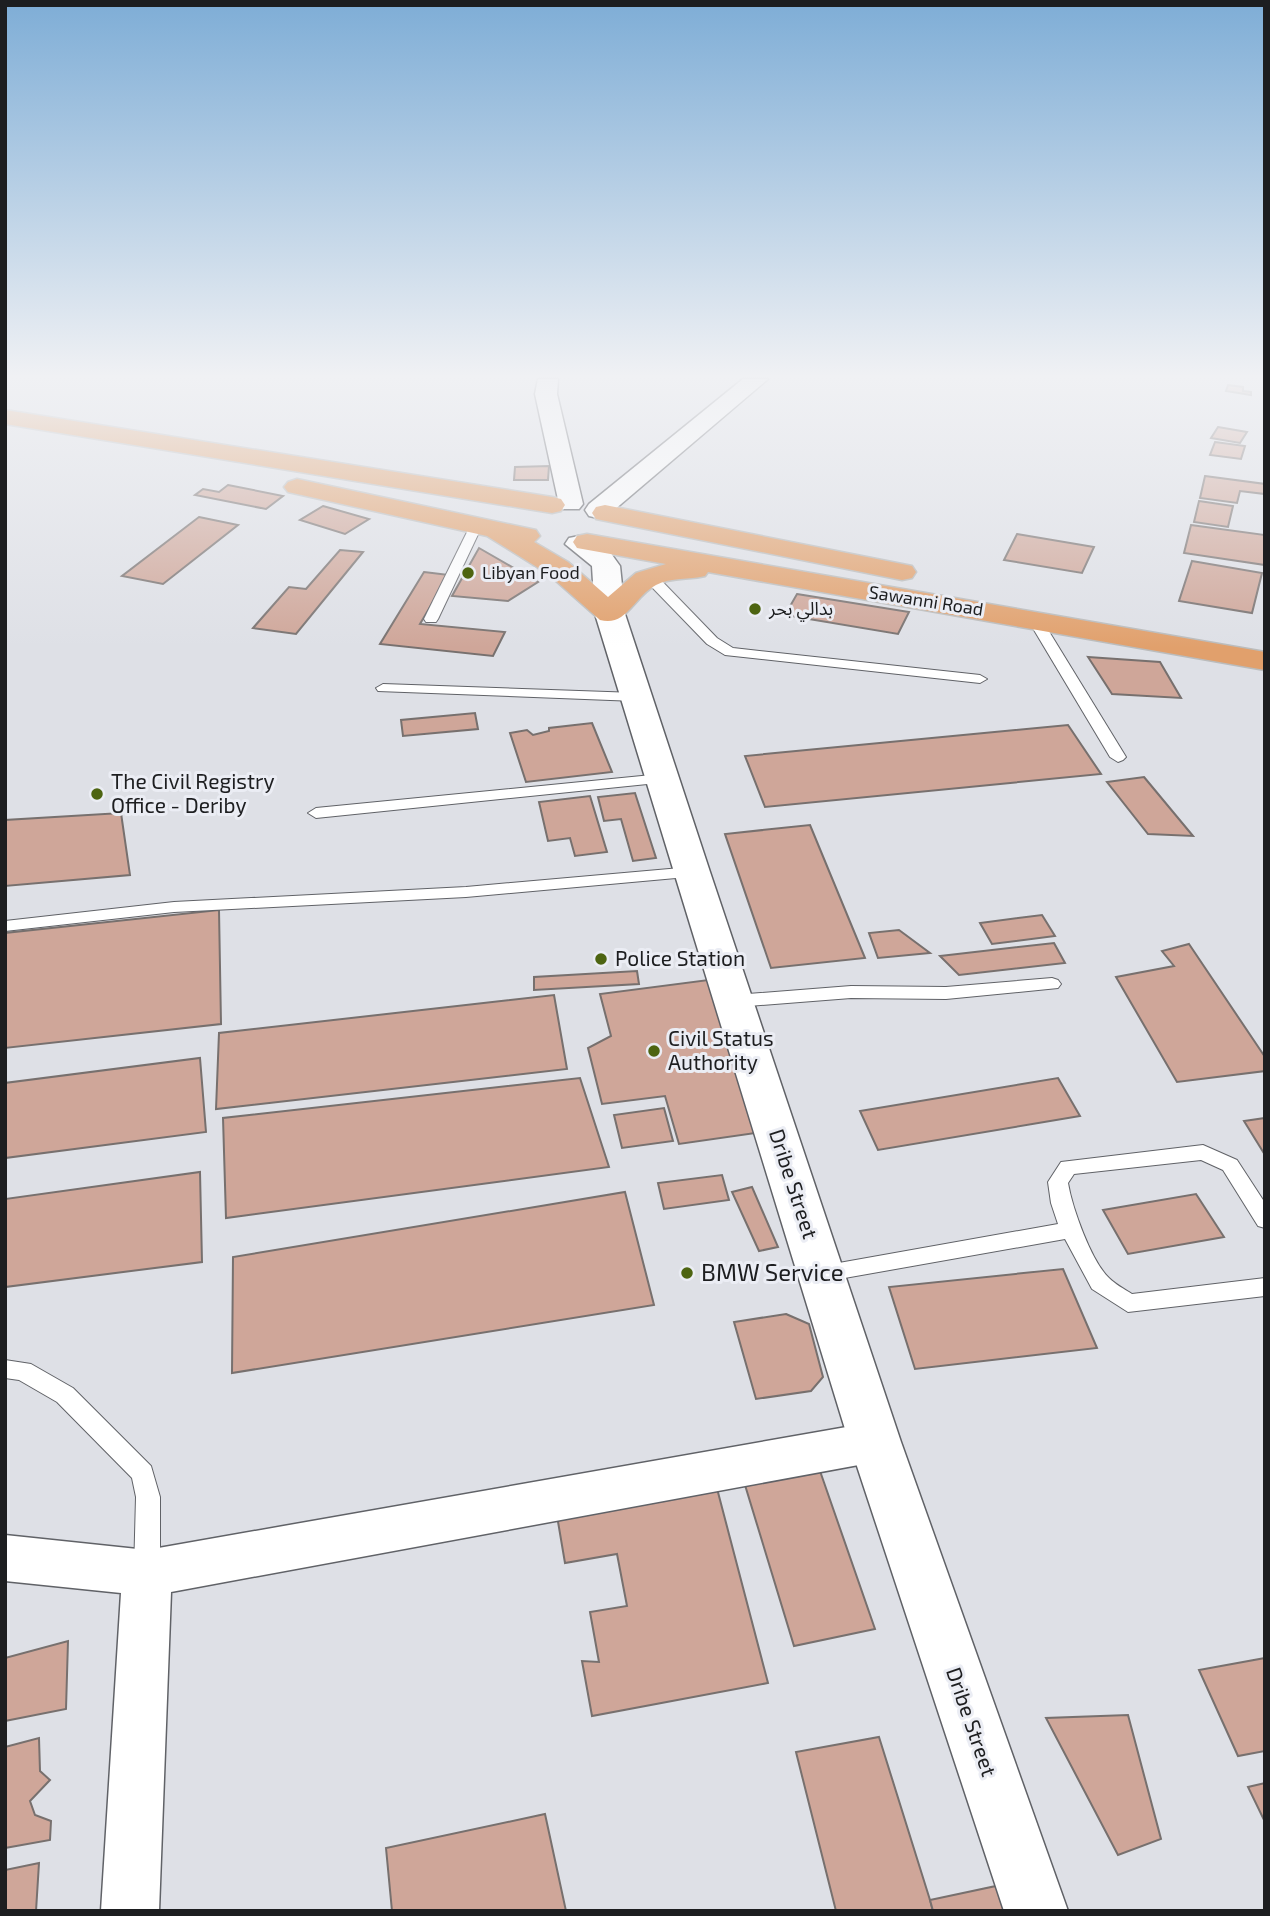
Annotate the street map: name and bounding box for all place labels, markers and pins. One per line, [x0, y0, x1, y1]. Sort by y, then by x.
place label: Libyan Food [482, 561, 580, 583]
marker: Libyan Food [460, 565, 476, 581]
place label: بدالي بحر [768, 597, 833, 622]
marker: بدالي بحر [747, 601, 763, 617]
place label: The Civil Registry Office - Deriby [111, 768, 275, 817]
marker: The Civil Registry Office - Deriby [89, 786, 105, 802]
place label: Police Station [615, 945, 745, 970]
marker: Police Station [593, 951, 609, 967]
place label: Civil Status Authority [668, 1025, 774, 1074]
marker: Civil Status Authority [646, 1043, 662, 1059]
place label: BMW Service [701, 1257, 844, 1286]
marker: BMW Service [679, 1265, 695, 1281]

